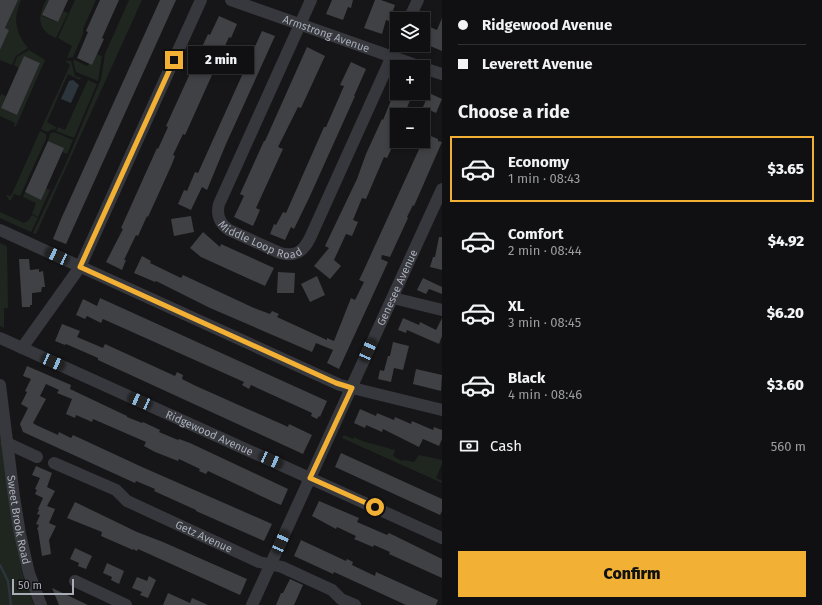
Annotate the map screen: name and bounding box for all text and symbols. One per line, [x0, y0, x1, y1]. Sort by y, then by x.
street label: Armstrong Avenue [281, 12, 371, 55]
map controls [390, 12, 430, 148]
button: layers [390, 12, 430, 52]
text: Ridgewood Avenue [482, 16, 612, 34]
callout: 2 min [188, 46, 254, 74]
route end [165, 51, 183, 69]
text: 2 min [205, 52, 237, 67]
text: Leverett Avenue [482, 55, 593, 73]
button: + [390, 60, 430, 100]
text: Choose a ride [458, 101, 570, 123]
button: − [390, 108, 430, 148]
icon: car [460, 151, 496, 187]
text: Economy [508, 153, 569, 171]
text: $3.65 [768, 160, 804, 178]
text: 1 min · 08:43 [508, 171, 580, 186]
street label: Middle Loop Road [216, 218, 305, 261]
icon: car [460, 223, 496, 259]
text: Comfort [508, 225, 564, 243]
text: $4.92 [768, 232, 804, 250]
text: 2 min · 08:44 [508, 243, 582, 258]
car [44, 245, 70, 267]
street label: Genesee Avenue [374, 248, 420, 328]
icon: car [460, 295, 496, 331]
text: XL [508, 297, 524, 315]
text: $6.20 [767, 304, 804, 322]
text: 3 min · 08:45 [508, 315, 581, 330]
car [358, 337, 378, 363]
car [40, 352, 66, 372]
icon: car [460, 367, 496, 403]
text: Black [508, 369, 545, 387]
text: $3.60 [767, 376, 804, 394]
text: 4 min · 08:46 [508, 387, 582, 402]
car [127, 391, 153, 411]
street label: Ridgewood Avenue [164, 407, 255, 458]
icon: cash [458, 435, 480, 457]
text: Cash [490, 437, 522, 455]
text: 560 m [771, 439, 806, 454]
car [258, 450, 284, 470]
street label: Sweet Brook Road [5, 474, 33, 565]
route start [366, 498, 384, 516]
street label: Getz Avenue [173, 518, 235, 555]
car [271, 529, 291, 555]
button: Confirm [458, 551, 806, 597]
scale bar [12, 577, 74, 596]
text: 50 m [18, 579, 42, 592]

